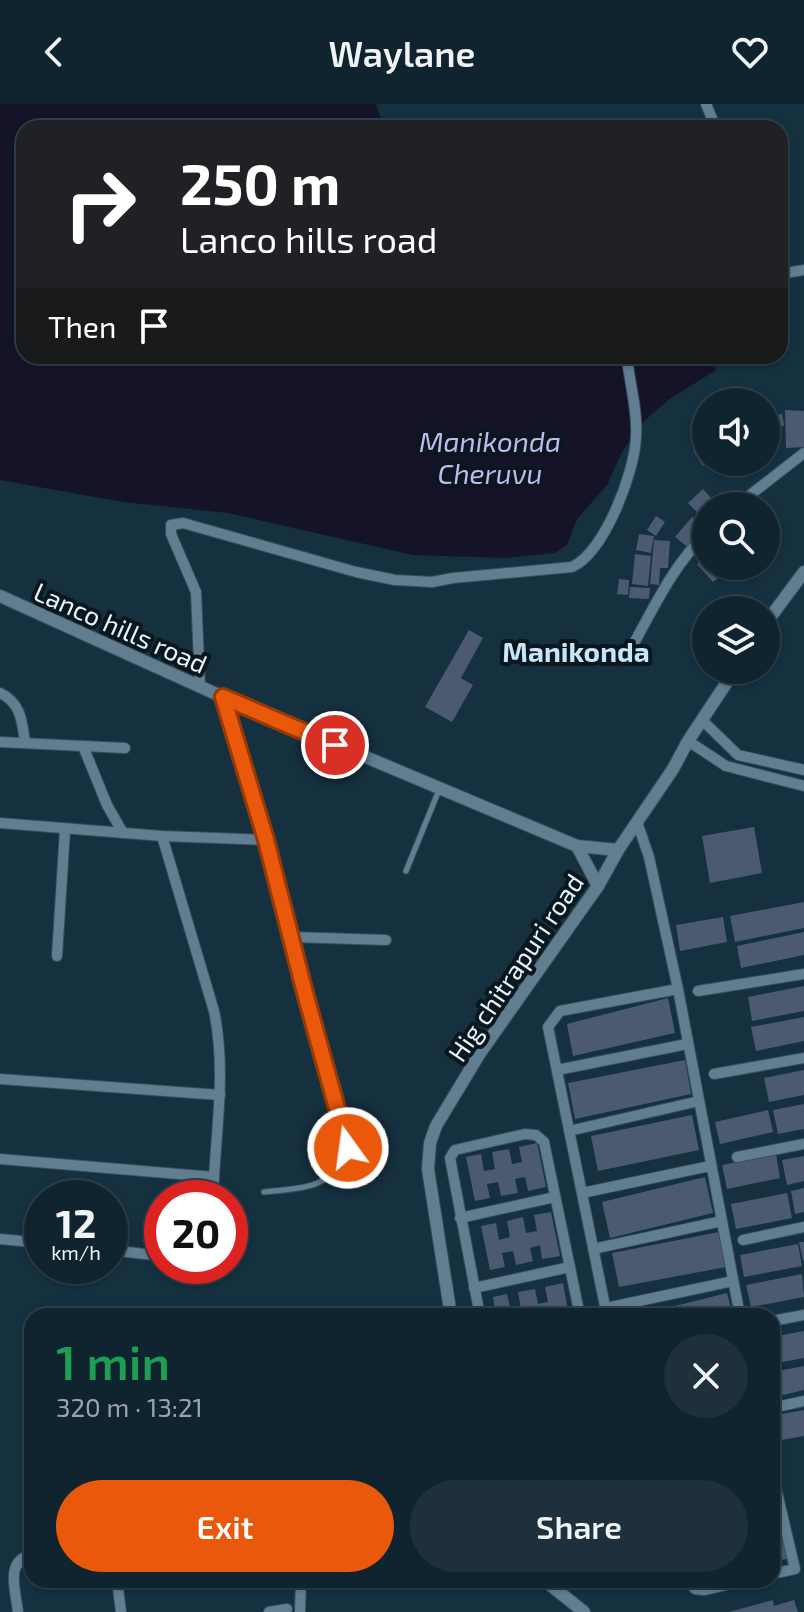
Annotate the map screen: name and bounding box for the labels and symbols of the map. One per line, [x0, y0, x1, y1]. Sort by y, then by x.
water label: Manikonda Cheruvu [419, 424, 561, 490]
street label: Lanco hills road [30, 575, 212, 679]
district label: Manikonda [502, 634, 650, 668]
pin [301, 711, 369, 779]
street label: Hig chitrapuri road [441, 867, 589, 1067]
position arrow [306, 1106, 390, 1190]
speed limit sign: 20 [144, 1180, 248, 1284]

